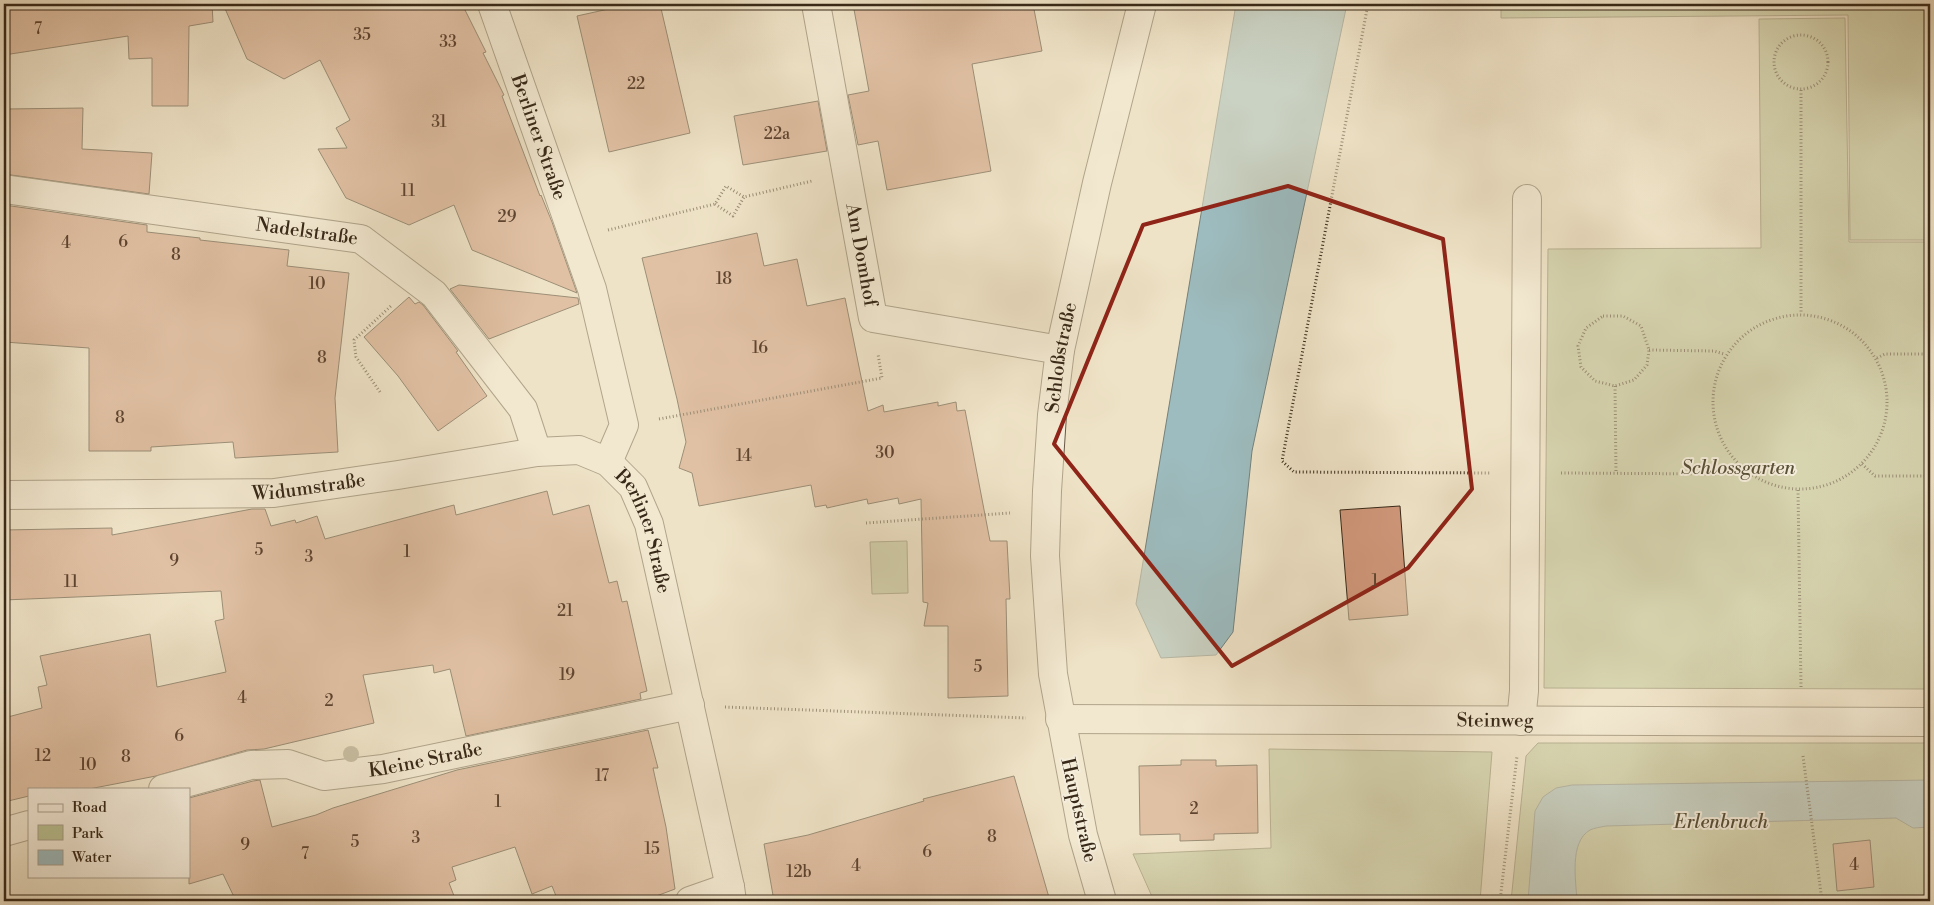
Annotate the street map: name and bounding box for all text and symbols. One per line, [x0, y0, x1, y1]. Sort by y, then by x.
house number: 7 [34, 19, 42, 39]
house number: 35 [353, 25, 371, 45]
house number: 33 [439, 32, 457, 52]
street label: Berliner Straße [505, 70, 572, 203]
house number: 22 [627, 74, 645, 94]
house number: 31 [431, 112, 447, 132]
house number: 22a [764, 124, 791, 144]
house number: 11 [401, 181, 415, 201]
street label: Am Domhof [840, 200, 883, 309]
house number: 29 [498, 207, 517, 227]
street label: Nadelstraße [254, 212, 360, 250]
house number: 6 [118, 232, 128, 252]
house number: 4 [61, 233, 71, 253]
house number: 8 [171, 245, 181, 265]
house number: 18 [716, 269, 732, 289]
house number: 10 [309, 274, 326, 294]
street label: Schloßstraße [1040, 300, 1082, 414]
house number: 16 [752, 338, 768, 358]
house number: 8 [317, 348, 327, 368]
house number: 8 [115, 408, 125, 428]
house number: 30 [875, 443, 895, 463]
house number: 14 [736, 446, 752, 466]
park label: Schlossgarten [1681, 456, 1795, 480]
street label: Berliner Straße [609, 463, 676, 595]
street label: Widumstraße [251, 468, 367, 505]
house number: 5 [255, 540, 264, 560]
house number: 1 [404, 542, 411, 562]
house number: 3 [305, 547, 314, 567]
house number: 9 [169, 551, 179, 571]
house number: 1 [1372, 571, 1379, 591]
house number: 11 [64, 572, 78, 592]
house number: 21 [557, 601, 573, 621]
house number: 5 [974, 657, 983, 677]
house number: 19 [559, 665, 575, 685]
house number: 4 [237, 688, 247, 708]
house number: 2 [324, 691, 334, 711]
street label: Steinweg [1456, 708, 1534, 733]
house number: 6 [174, 726, 184, 746]
street label: Kleine Straße [367, 737, 485, 783]
house number: 12 [35, 746, 51, 766]
house number: 8 [121, 747, 131, 767]
house number: 10 [80, 755, 97, 775]
street label: Hauptstraße [1055, 755, 1103, 865]
house number: 17 [595, 766, 609, 786]
legend [28, 788, 190, 878]
house number: 1 [495, 792, 502, 812]
text: Road [72, 798, 107, 817]
house number: 2 [1189, 799, 1199, 819]
park label: Erlenbruch [1673, 810, 1768, 834]
text: Park [72, 824, 104, 843]
house number: 8 [987, 827, 997, 847]
house number: 3 [412, 828, 421, 848]
house number: 5 [351, 832, 360, 852]
house number: 9 [240, 835, 250, 855]
house number: 15 [644, 839, 660, 859]
house number: 6 [922, 842, 932, 862]
house number: 7 [301, 844, 309, 864]
text: Water [71, 848, 112, 867]
house number: 4 [1849, 855, 1859, 875]
house number: 4 [851, 856, 861, 876]
house number: 12b [786, 862, 812, 882]

